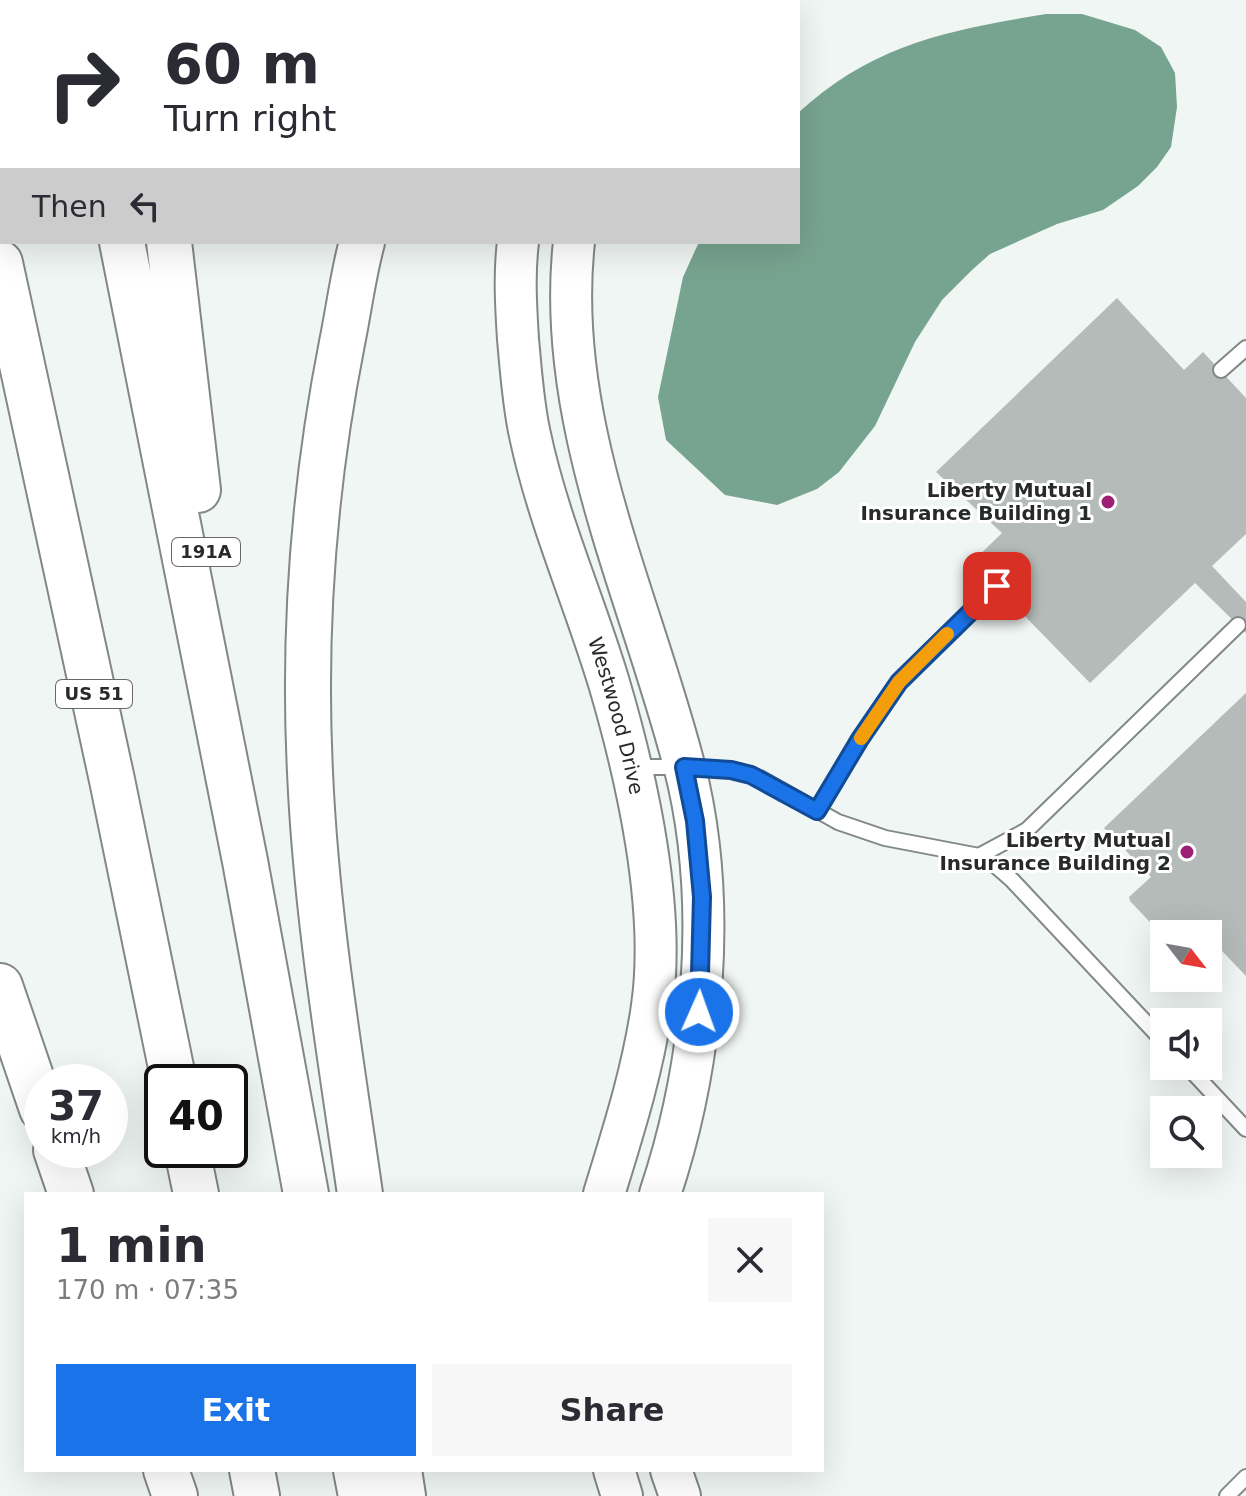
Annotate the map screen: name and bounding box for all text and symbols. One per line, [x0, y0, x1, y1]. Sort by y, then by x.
text: 60 m [164, 31, 320, 96]
icon: right [32, 32, 136, 136]
text: Turn right [164, 98, 336, 139]
icon: left [123, 184, 167, 228]
text: Then [32, 189, 107, 224]
place label: Liberty Mutual Insurance Building 1 [860, 478, 1092, 525]
marker: Liberty Mutual Insurance Building 1 [1099, 493, 1117, 511]
road number: 191A [172, 538, 240, 566]
pin [963, 552, 1031, 620]
icon: arrive [975, 564, 1019, 608]
street label: Westwood Drive [583, 634, 649, 797]
road number: US 51 [56, 680, 132, 708]
place label: Liberty Mutual Insurance Building 2 [939, 828, 1171, 875]
marker: Liberty Mutual Insurance Building 2 [1178, 843, 1196, 861]
north arrow [1150, 920, 1222, 992]
map controls [1150, 920, 1222, 1168]
position arrow [657, 970, 741, 1054]
button: sound [1150, 1008, 1222, 1080]
speed limit sign: 40 [144, 1064, 248, 1168]
text: 37 [48, 1083, 104, 1129]
button: search [1150, 1096, 1222, 1168]
text: km/h [51, 1124, 101, 1148]
text: 1 min [56, 1217, 207, 1273]
button: close [708, 1218, 792, 1302]
text: 170 m · 07:35 [56, 1275, 239, 1305]
button: Exit [56, 1364, 416, 1456]
button: Share [432, 1364, 792, 1456]

